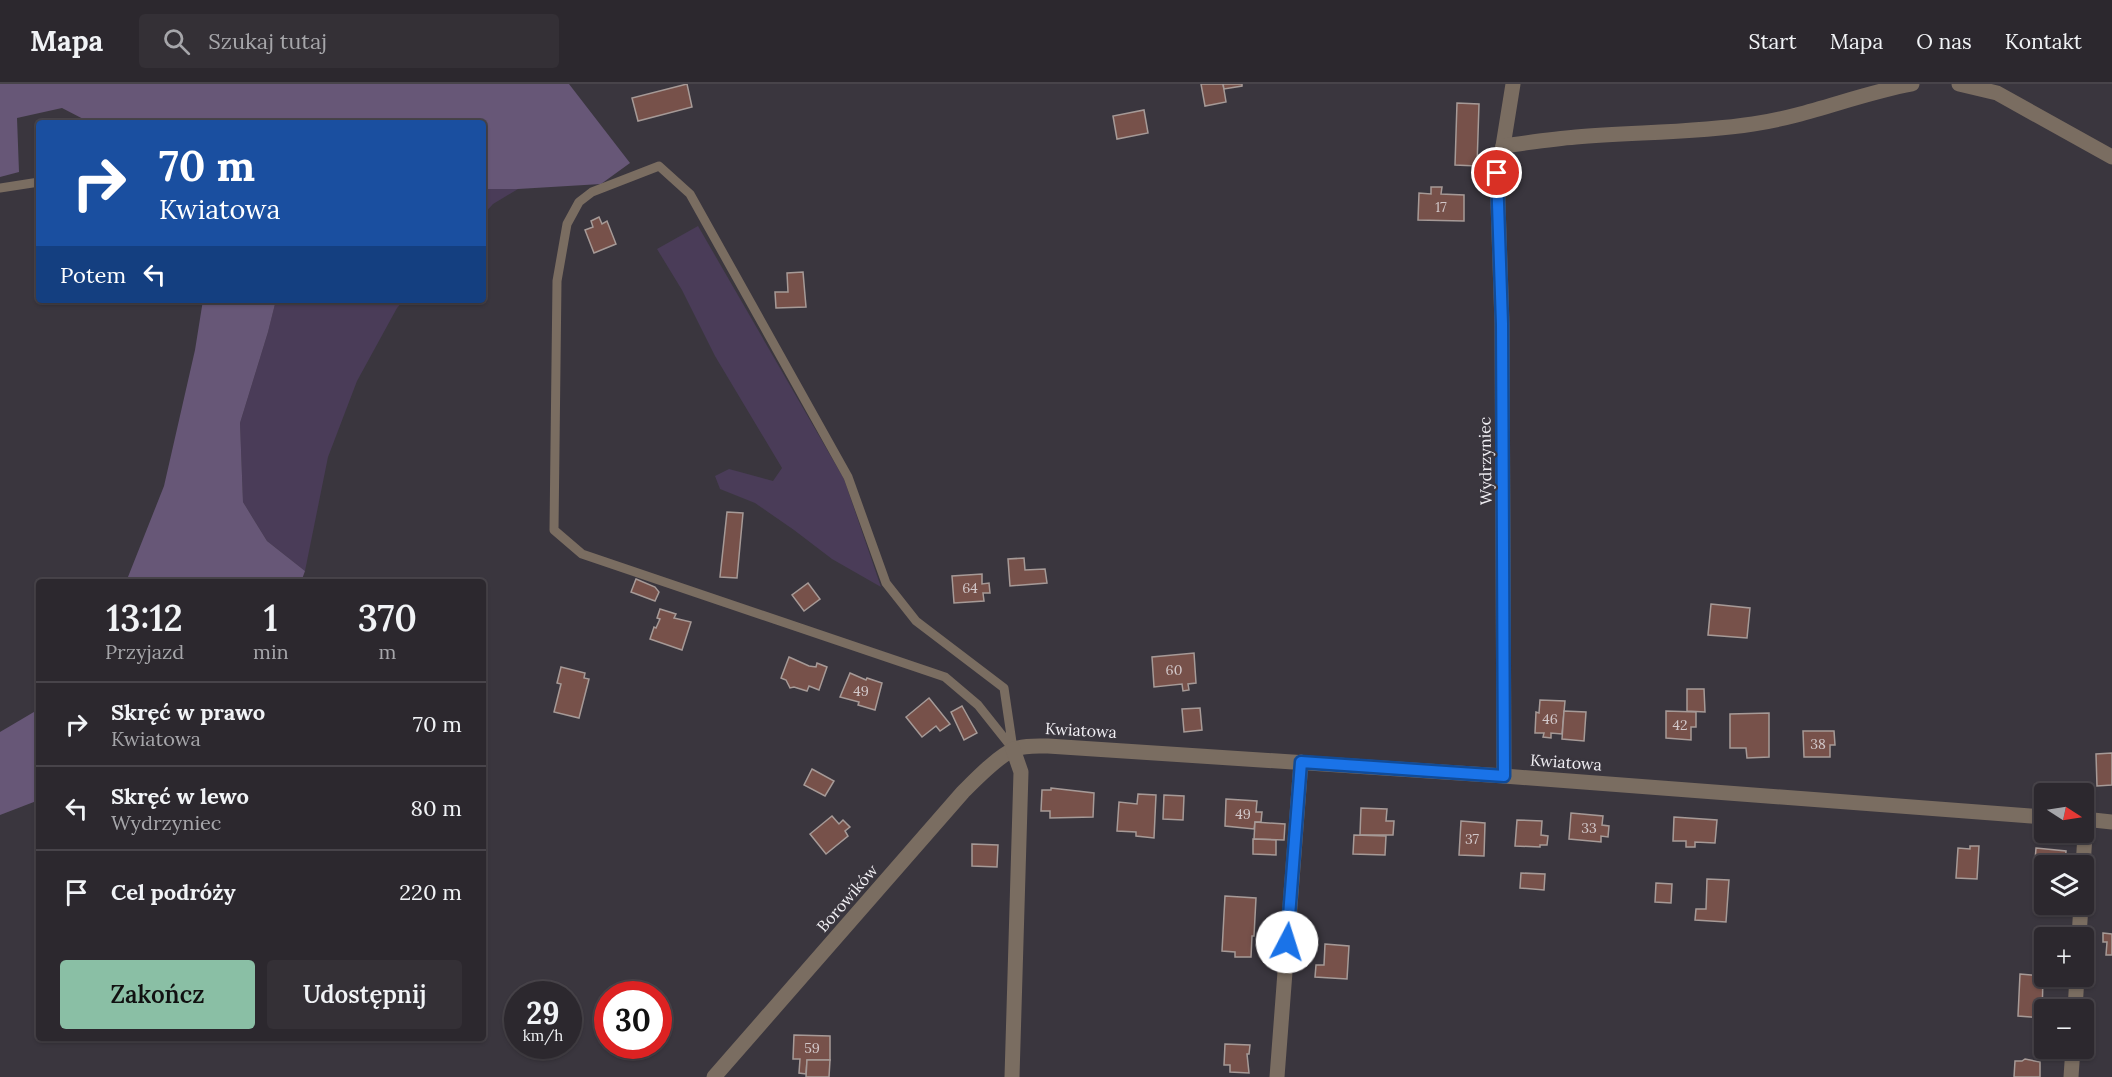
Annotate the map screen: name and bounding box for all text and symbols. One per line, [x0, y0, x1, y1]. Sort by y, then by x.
search box [139, 14, 559, 68]
text: Mapa [30, 23, 103, 59]
icon: search [160, 25, 193, 58]
text: Szukaj tutaj [208, 27, 327, 55]
text: Start [1749, 28, 1797, 55]
text: Mapa [1830, 28, 1883, 55]
text: O nas [1916, 28, 1972, 55]
text: Kontakt [2005, 28, 2082, 55]
text: 70 m [159, 139, 255, 193]
icon: right [60, 144, 138, 222]
pin [1471, 147, 1522, 198]
icon: arrive [1480, 156, 1513, 189]
text: Kwiatowa [159, 192, 280, 226]
house number: 17 [1435, 198, 1447, 216]
icon: left [138, 258, 171, 291]
text: Potem [60, 261, 126, 289]
street label: Wydrzyniec [1474, 417, 1496, 505]
house number: 64 [962, 579, 978, 597]
text: 13:12 [106, 595, 183, 641]
text: 1 [264, 595, 278, 641]
text: 370 [358, 595, 417, 641]
text: Przyjazd [105, 639, 184, 664]
text: min [253, 639, 289, 664]
text: m [378, 639, 396, 664]
house number: 60 [1166, 661, 1182, 679]
house number: 49 [853, 682, 869, 700]
text: Skręć w prawo [111, 698, 265, 726]
icon: right [60, 708, 93, 741]
text: 70 m [413, 710, 462, 738]
house number: 46 [1542, 710, 1558, 728]
house number: 42 [1672, 716, 1688, 734]
street label: Kwiatowa [1045, 718, 1117, 742]
text: Kwiatowa [111, 726, 201, 751]
house number: 38 [1810, 735, 1826, 753]
street label: Kwiatowa [1529, 750, 1603, 774]
text: Skręć w lewo [111, 782, 249, 810]
north arrow [2034, 783, 2094, 843]
map controls [2034, 783, 2094, 1059]
icon: left [60, 792, 93, 825]
text: 80 m [411, 794, 462, 822]
house number: 49 [1235, 805, 1251, 823]
text: Wydrzyniec [111, 810, 221, 835]
house number: 33 [1581, 819, 1597, 837]
house number: 37 [1465, 830, 1480, 848]
button: layers [2034, 855, 2094, 915]
street label: Borowików [812, 860, 882, 936]
icon: arrive [60, 876, 93, 909]
text: Cel podróży [111, 878, 236, 906]
text: 220 m [399, 878, 462, 906]
position arrow [1255, 910, 1319, 974]
button: + [2034, 927, 2094, 987]
button: Zakończ [60, 960, 255, 1029]
button: Udostępnij [267, 960, 462, 1029]
speed limit sign: 30 [594, 981, 672, 1059]
text: 29 [526, 994, 560, 1032]
button: − [2034, 999, 2094, 1059]
text: km/h [523, 1026, 563, 1045]
house number: 59 [804, 1039, 820, 1057]

